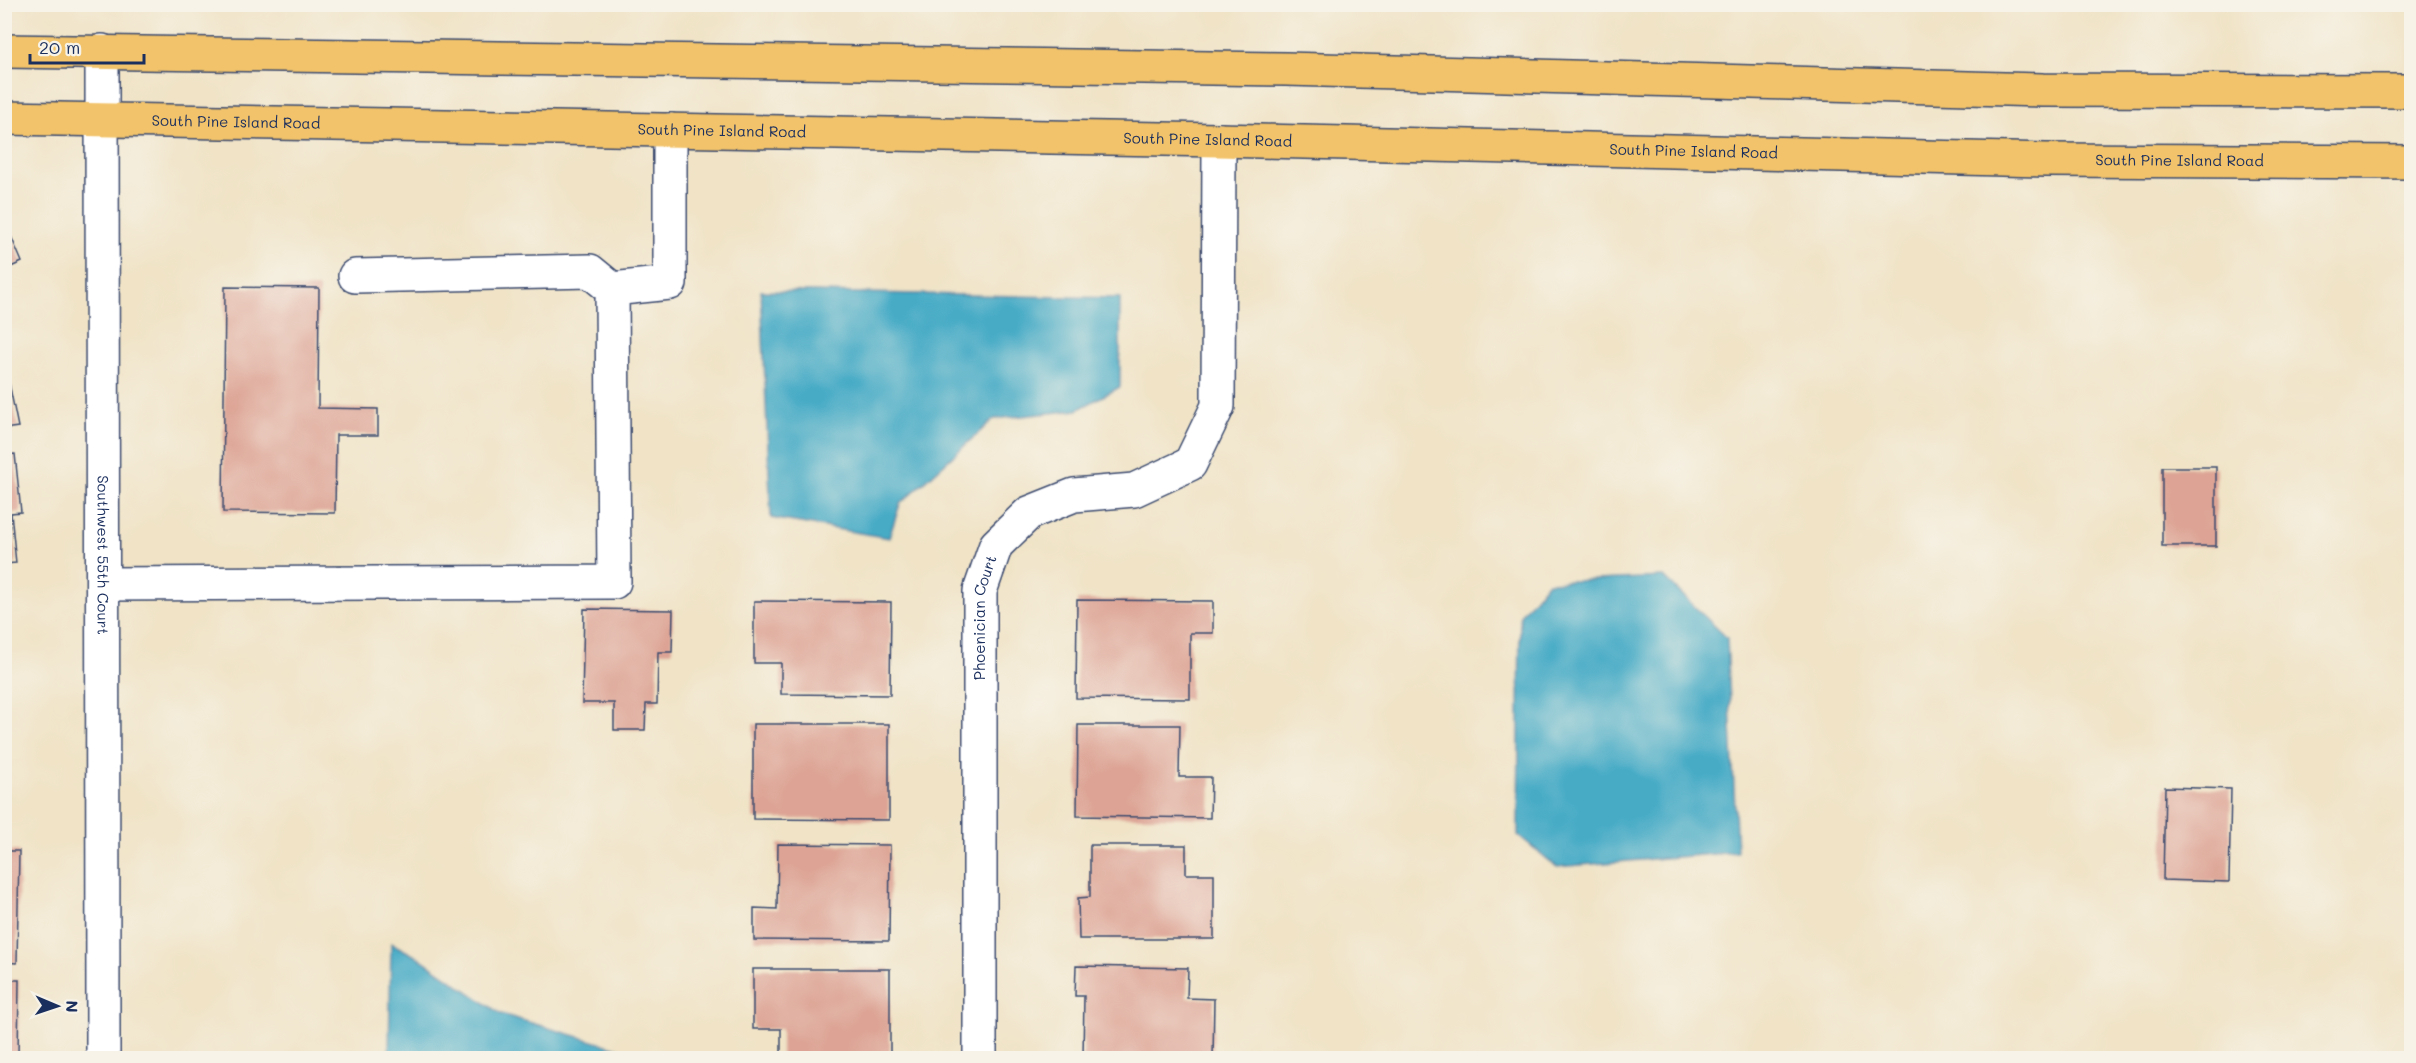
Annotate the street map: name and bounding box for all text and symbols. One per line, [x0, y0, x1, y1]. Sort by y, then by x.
scale bar [30, 27, 144, 65]
text: 20 m [39, 35, 80, 59]
street label: South Pine Island Road [151, 110, 320, 133]
street label: South Pine Island Road [637, 118, 806, 142]
street label: South Pine Island Road [1123, 127, 1292, 151]
street label: South Pine Island Road [1609, 138, 1778, 163]
street label: South Pine Island Road [2095, 149, 2264, 170]
street label: Southwest 55th Court [93, 475, 114, 635]
street label: Phoenician Court [968, 552, 1001, 680]
north arrow [27, 976, 87, 1036]
text: N [62, 1000, 83, 1013]

